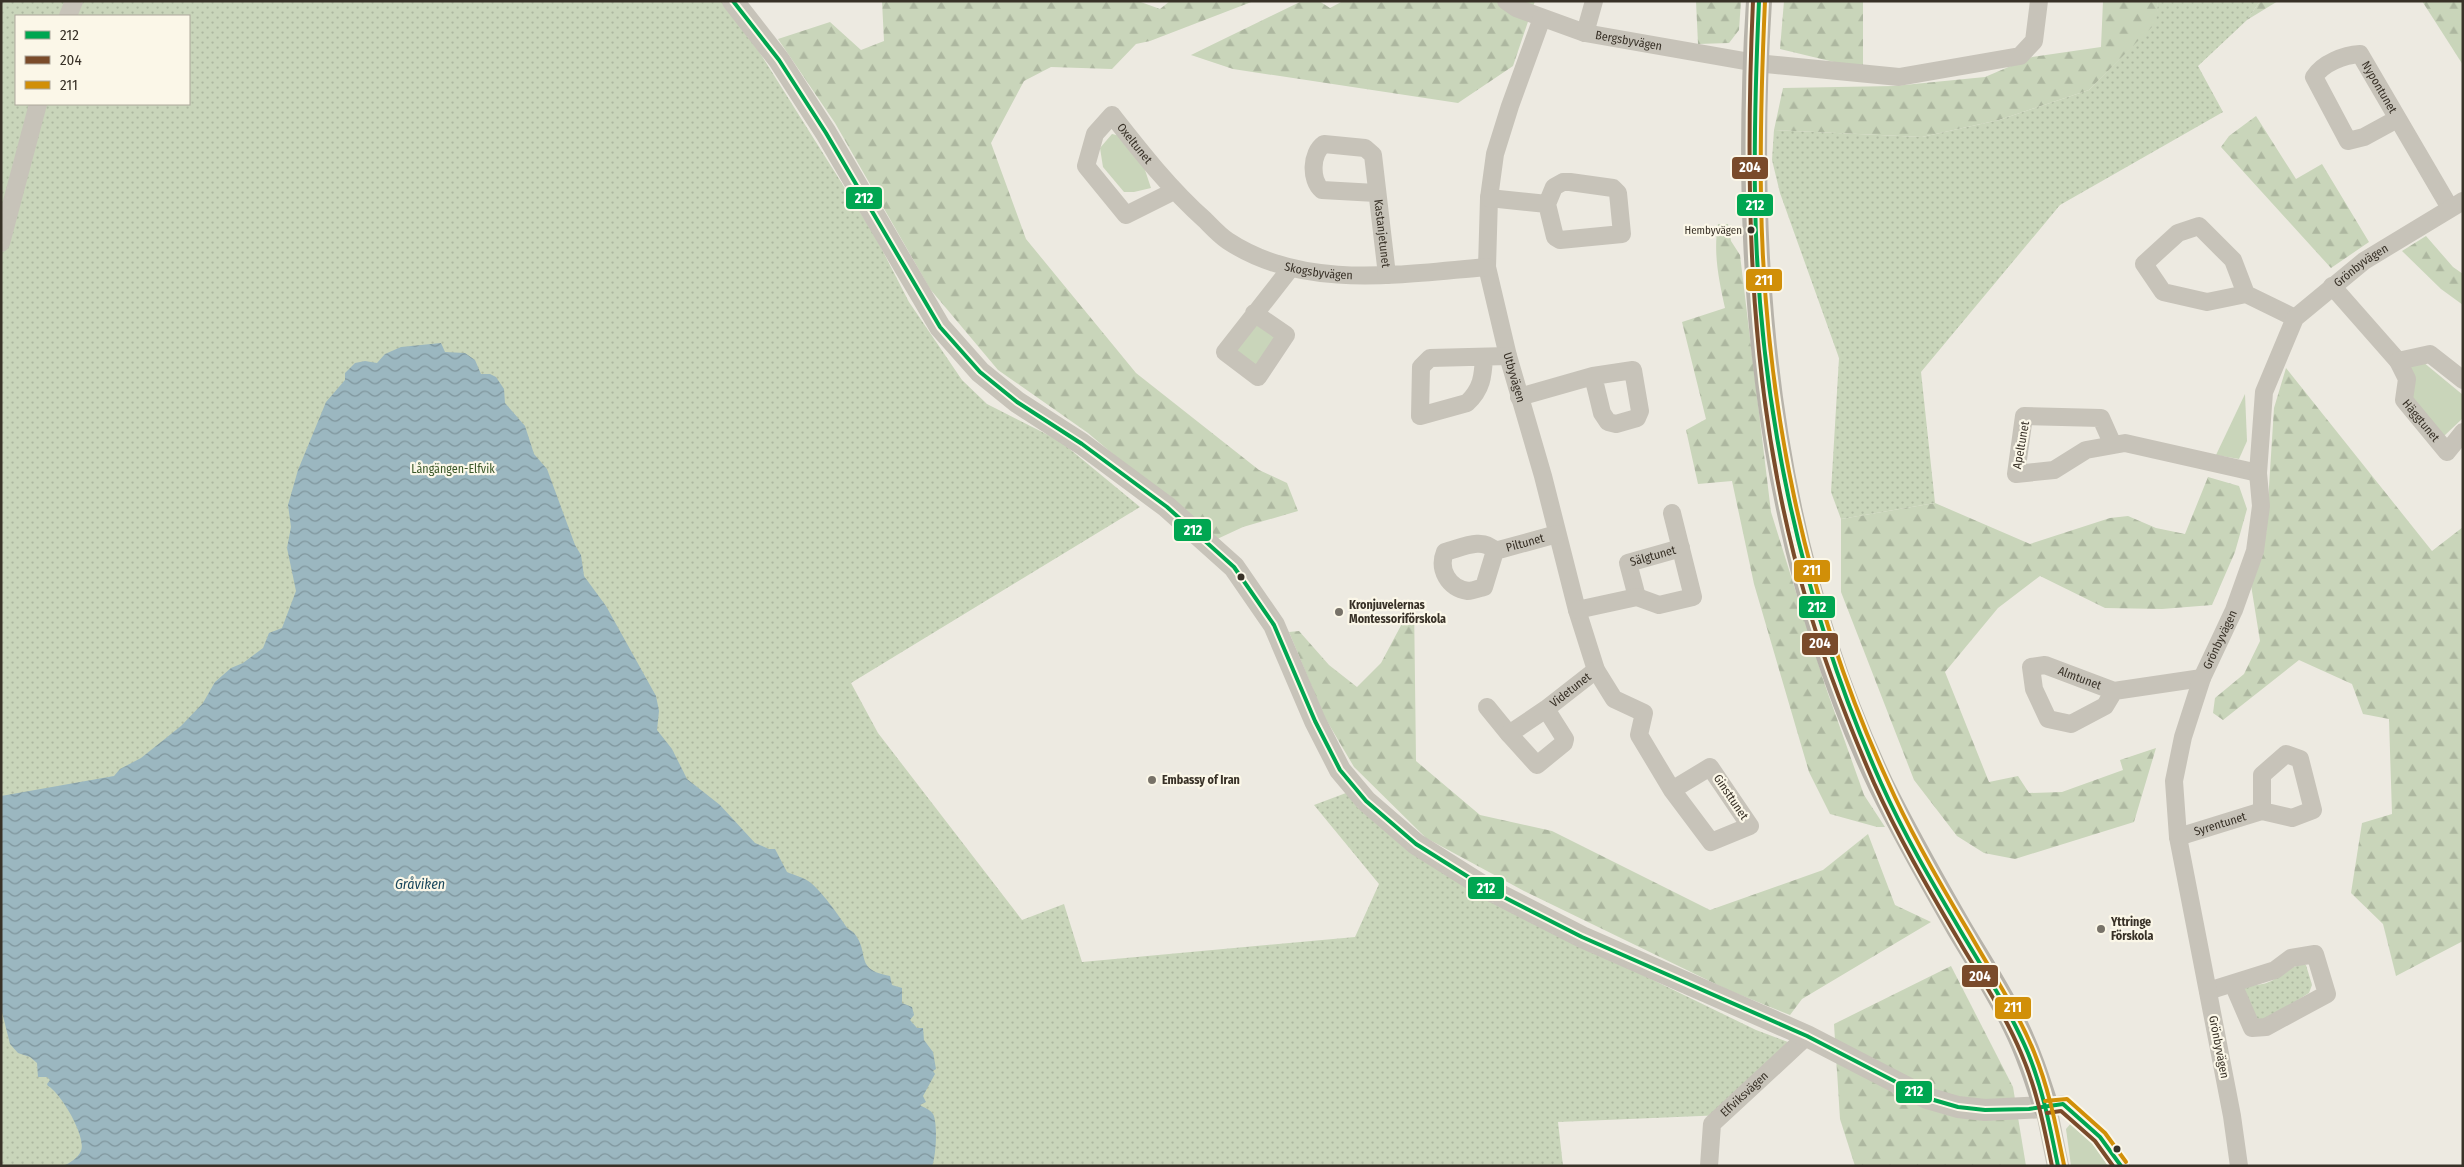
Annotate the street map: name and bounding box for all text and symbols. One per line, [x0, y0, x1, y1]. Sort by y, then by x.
legend [15, 15, 190, 105]
text: 212 [60, 26, 79, 44]
street label: Bergsbyvägen [1594, 28, 1663, 53]
text: 204 [60, 51, 82, 69]
street label: Nypontunet [2359, 59, 2400, 116]
text: 211 [60, 76, 78, 94]
street label: Oxeltunet [1114, 120, 1155, 167]
line badge: 204 [1731, 156, 1769, 180]
text: 204 [1738, 159, 1761, 176]
line badge: 212 [845, 186, 883, 210]
text: 212 [854, 190, 874, 207]
line badge: 212 [1736, 193, 1774, 217]
text: 212 [1745, 197, 1765, 214]
street label: Kastanjetunet [1371, 198, 1393, 268]
place label: Hembyvägen [1684, 224, 1742, 237]
marker: Hembyvägen [1746, 225, 1756, 235]
street label: Grönbyvägen [2331, 241, 2391, 290]
street label: Skogsbyvägen [1283, 259, 1353, 282]
line badge: 211 [1745, 268, 1783, 292]
text: 211 [1754, 272, 1773, 289]
street label: Utbyvägen [1500, 351, 1528, 404]
street label: Häggtunet [2399, 397, 2443, 445]
street label: Apeltunet [2010, 420, 2032, 470]
park label: Långängen-Elfvik [411, 462, 495, 476]
line badge: 212 [1173, 518, 1212, 542]
text: 212 [1183, 522, 1203, 539]
street label: Piltunet [1504, 531, 1546, 555]
street label: Sälgtunet [1628, 543, 1677, 569]
line badge: 211 [1793, 559, 1831, 583]
text: 211 [1802, 562, 1821, 579]
unlabelled marker [1236, 572, 1246, 582]
line badge: 212 [1798, 595, 1836, 619]
place label: Kronjuvelernas Montessoriförskola [1349, 598, 1446, 626]
text: 212 [1807, 599, 1827, 616]
marker: Kronjuvelernas Montessoriförskola [1333, 606, 1345, 618]
street label: Grönbyvägen [2200, 608, 2240, 672]
line badge: 204 [1801, 632, 1839, 656]
text: 204 [1808, 635, 1831, 652]
street label: Almtunet [2056, 664, 2103, 693]
street label: Videtunet [1547, 670, 1594, 710]
street label: Ginsttunet [1711, 772, 1751, 822]
place label: Embassy of Iran [1162, 773, 1240, 787]
marker: Embassy of Iran [1146, 774, 1158, 786]
street label: Syrentunet [2192, 809, 2248, 839]
water label: Gråviken [395, 876, 445, 893]
line badge: 212 [1467, 876, 1505, 900]
text: 212 [1476, 880, 1496, 897]
place label: Yttringe Förskola [2110, 915, 2153, 943]
marker: Yttringe Förskola [2095, 923, 2107, 935]
line badge: 204 [1961, 964, 1999, 988]
text: 204 [1968, 968, 1991, 985]
line badge: 211 [1994, 996, 2032, 1020]
text: 211 [2003, 999, 2022, 1016]
street label: Grönbyvägen [2206, 1014, 2232, 1080]
street label: Elfviksvägen [1717, 1069, 1771, 1120]
line badge: 212 [1895, 1080, 1933, 1104]
text: 212 [1904, 1083, 1924, 1100]
unlabelled marker [2112, 1144, 2122, 1154]

